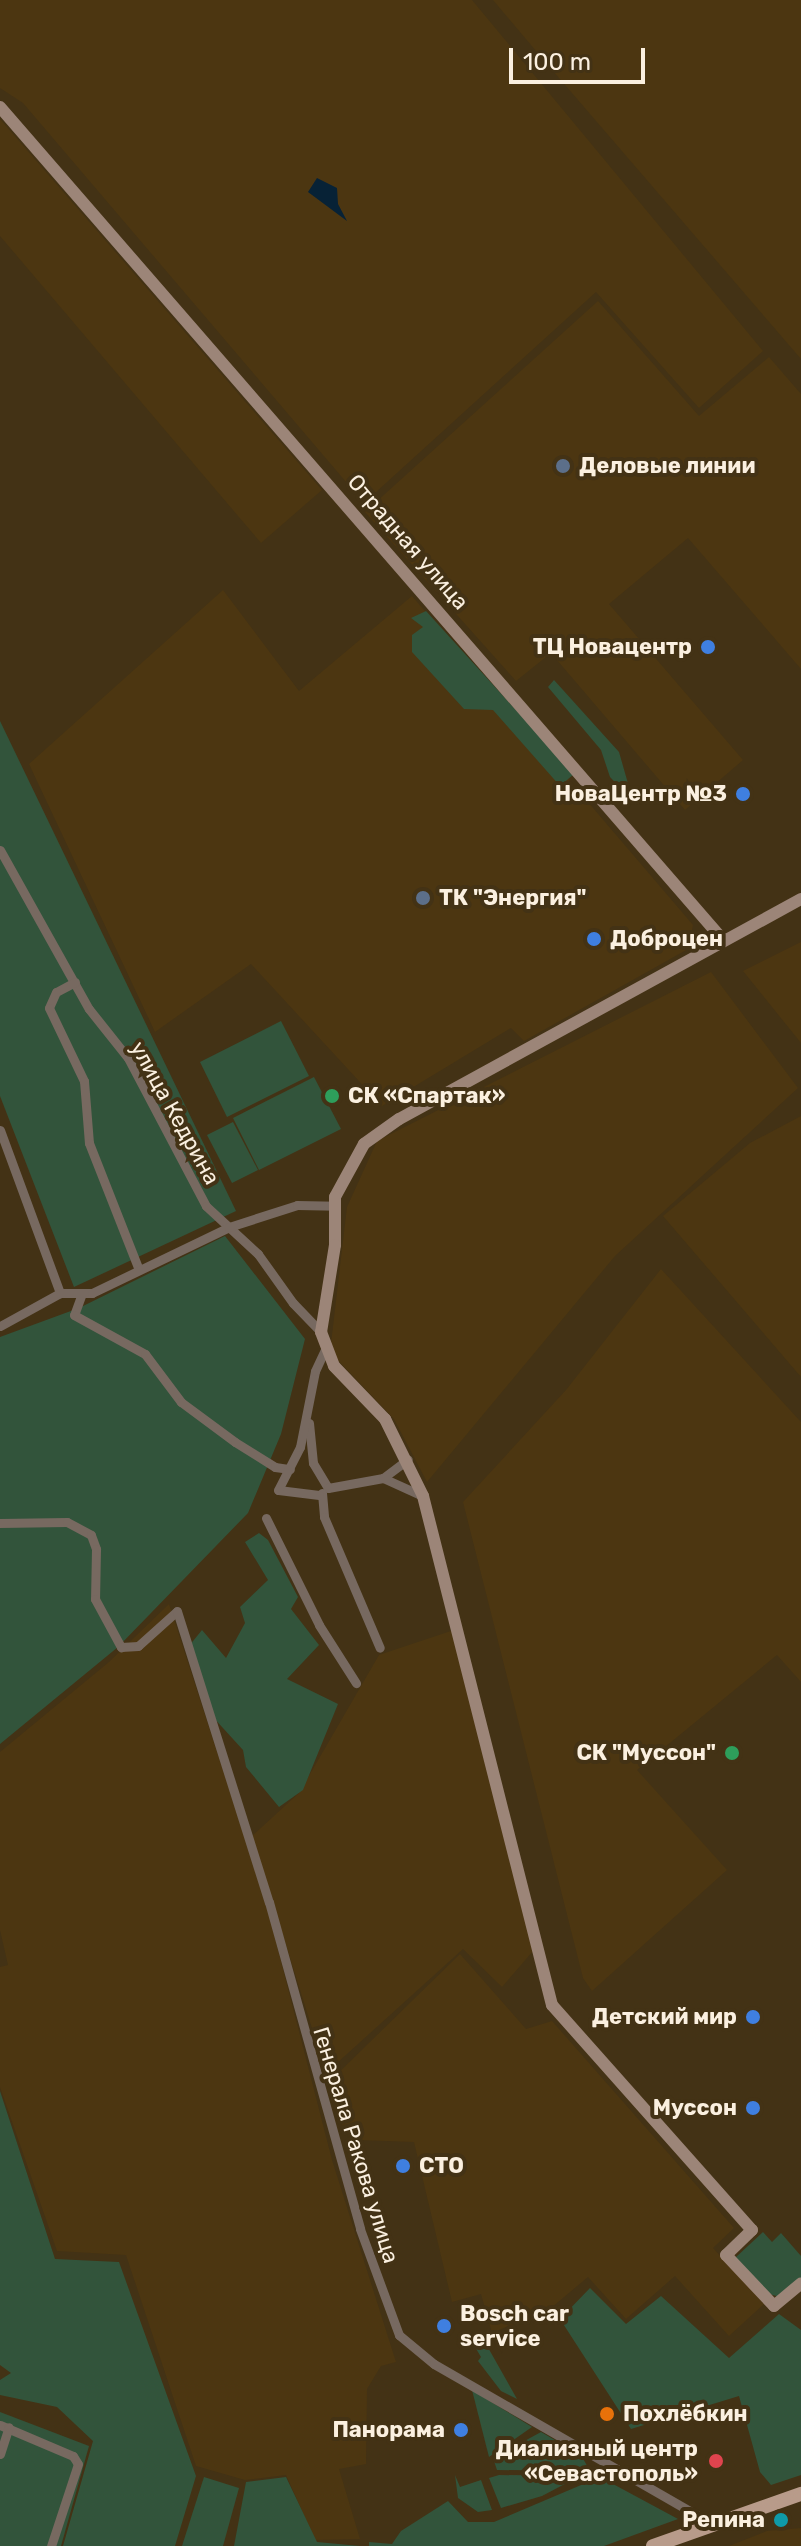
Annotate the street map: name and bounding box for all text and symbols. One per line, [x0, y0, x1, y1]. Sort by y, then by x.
scale bar [513, 32, 649, 82]
text: 100 m [523, 48, 591, 76]
place label: Деловые линии [579, 453, 755, 479]
marker: Деловые линии [554, 457, 572, 475]
street label: Отрадная улица [342, 469, 474, 615]
place label: ТЦ Новацентр [533, 634, 692, 660]
marker: ТЦ Новацентр [699, 638, 717, 656]
place label: НоваЦентр №3 [555, 781, 727, 807]
marker: НоваЦентр №3 [734, 785, 752, 803]
place label: ТК "Энергия" [439, 885, 586, 911]
marker: ТК "Энергия" [414, 889, 432, 907]
place label: Доброцен [610, 926, 723, 952]
marker: Доброцен [585, 930, 603, 948]
street label: улица Кедрина [125, 1037, 225, 1189]
place label: СК «Спартак» [348, 1083, 505, 1109]
marker: СК «Спартак» [323, 1087, 341, 1105]
place label: СК "Муссон" [576, 1740, 716, 1766]
marker: СК "Муссон" [723, 1744, 741, 1762]
place label: Детский мир [592, 2004, 737, 2030]
marker: Детский мир [744, 2008, 762, 2026]
street label: Генерала Ракова улица [307, 2024, 405, 2266]
place label: Муссон [653, 2095, 737, 2121]
marker: Муссон [744, 2099, 762, 2117]
place label: СТО [419, 2153, 464, 2179]
marker: СТО [394, 2157, 412, 2175]
place label: Bosch car service [460, 2300, 569, 2352]
marker: Bosch car service [435, 2317, 453, 2335]
place label: Похлёбкин [623, 2401, 747, 2427]
marker: Похлёбкин [598, 2405, 616, 2423]
place label: Панорама [332, 2417, 445, 2443]
marker: Панорама [452, 2421, 470, 2439]
place label: Диализный центр «Севастополь» [495, 2435, 698, 2486]
marker: Диализный центр «Севастополь» [705, 2450, 727, 2472]
place label: Репина [682, 2507, 765, 2533]
marker: Репина [772, 2511, 790, 2529]

